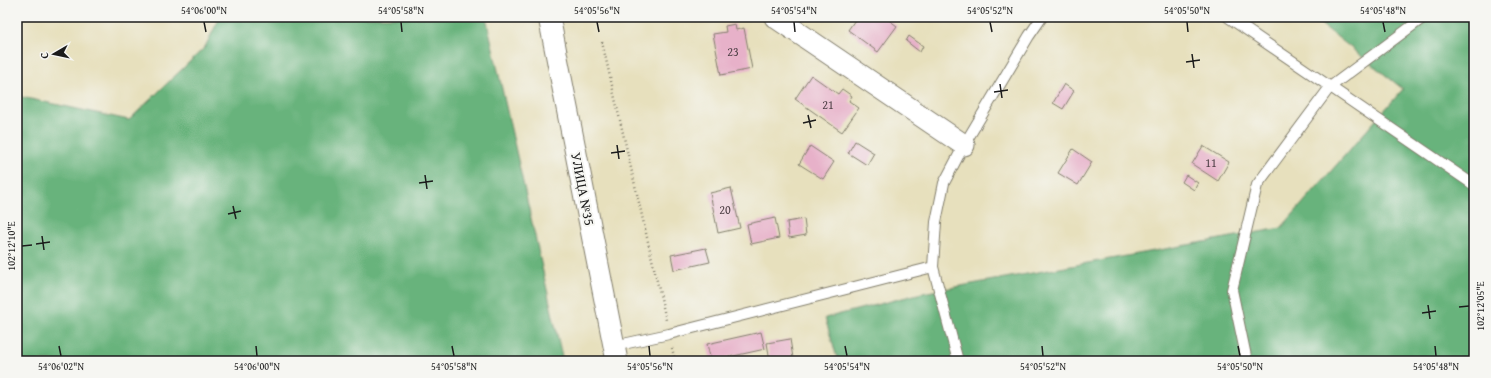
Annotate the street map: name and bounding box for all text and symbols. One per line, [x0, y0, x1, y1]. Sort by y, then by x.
text: 54°06'00"N [181, 3, 227, 18]
text: 54°05'58"N [378, 3, 424, 18]
text: 54°05'56"N [574, 3, 620, 18]
text: 54°05'54"N [771, 3, 817, 18]
text: 54°05'52"N [967, 3, 1013, 18]
text: 54°05'50"N [1164, 3, 1210, 18]
text: 54°05'48"N [1360, 3, 1406, 18]
north arrow [34, 34, 74, 74]
house number: 23 [727, 43, 739, 60]
text: С [36, 51, 53, 60]
house number: 21 [822, 96, 834, 113]
street label: УЛИЦА №35 [566, 151, 600, 227]
house number: 11 [1205, 154, 1217, 171]
house number: 20 [719, 201, 731, 218]
text: 102°12'10"E [4, 221, 19, 271]
text: 102°12'05"E [1473, 281, 1488, 331]
text: 54°06'02"N [38, 359, 84, 374]
text: 54°06'00"N [234, 359, 280, 374]
text: 54°05'58"N [431, 359, 477, 374]
text: 54°05'56"N [627, 359, 673, 374]
text: 54°05'54"N [824, 359, 870, 374]
text: 54°05'52"N [1020, 359, 1066, 374]
text: 54°05'50"N [1217, 359, 1263, 374]
text: 54°05'48"N [1413, 359, 1459, 374]

